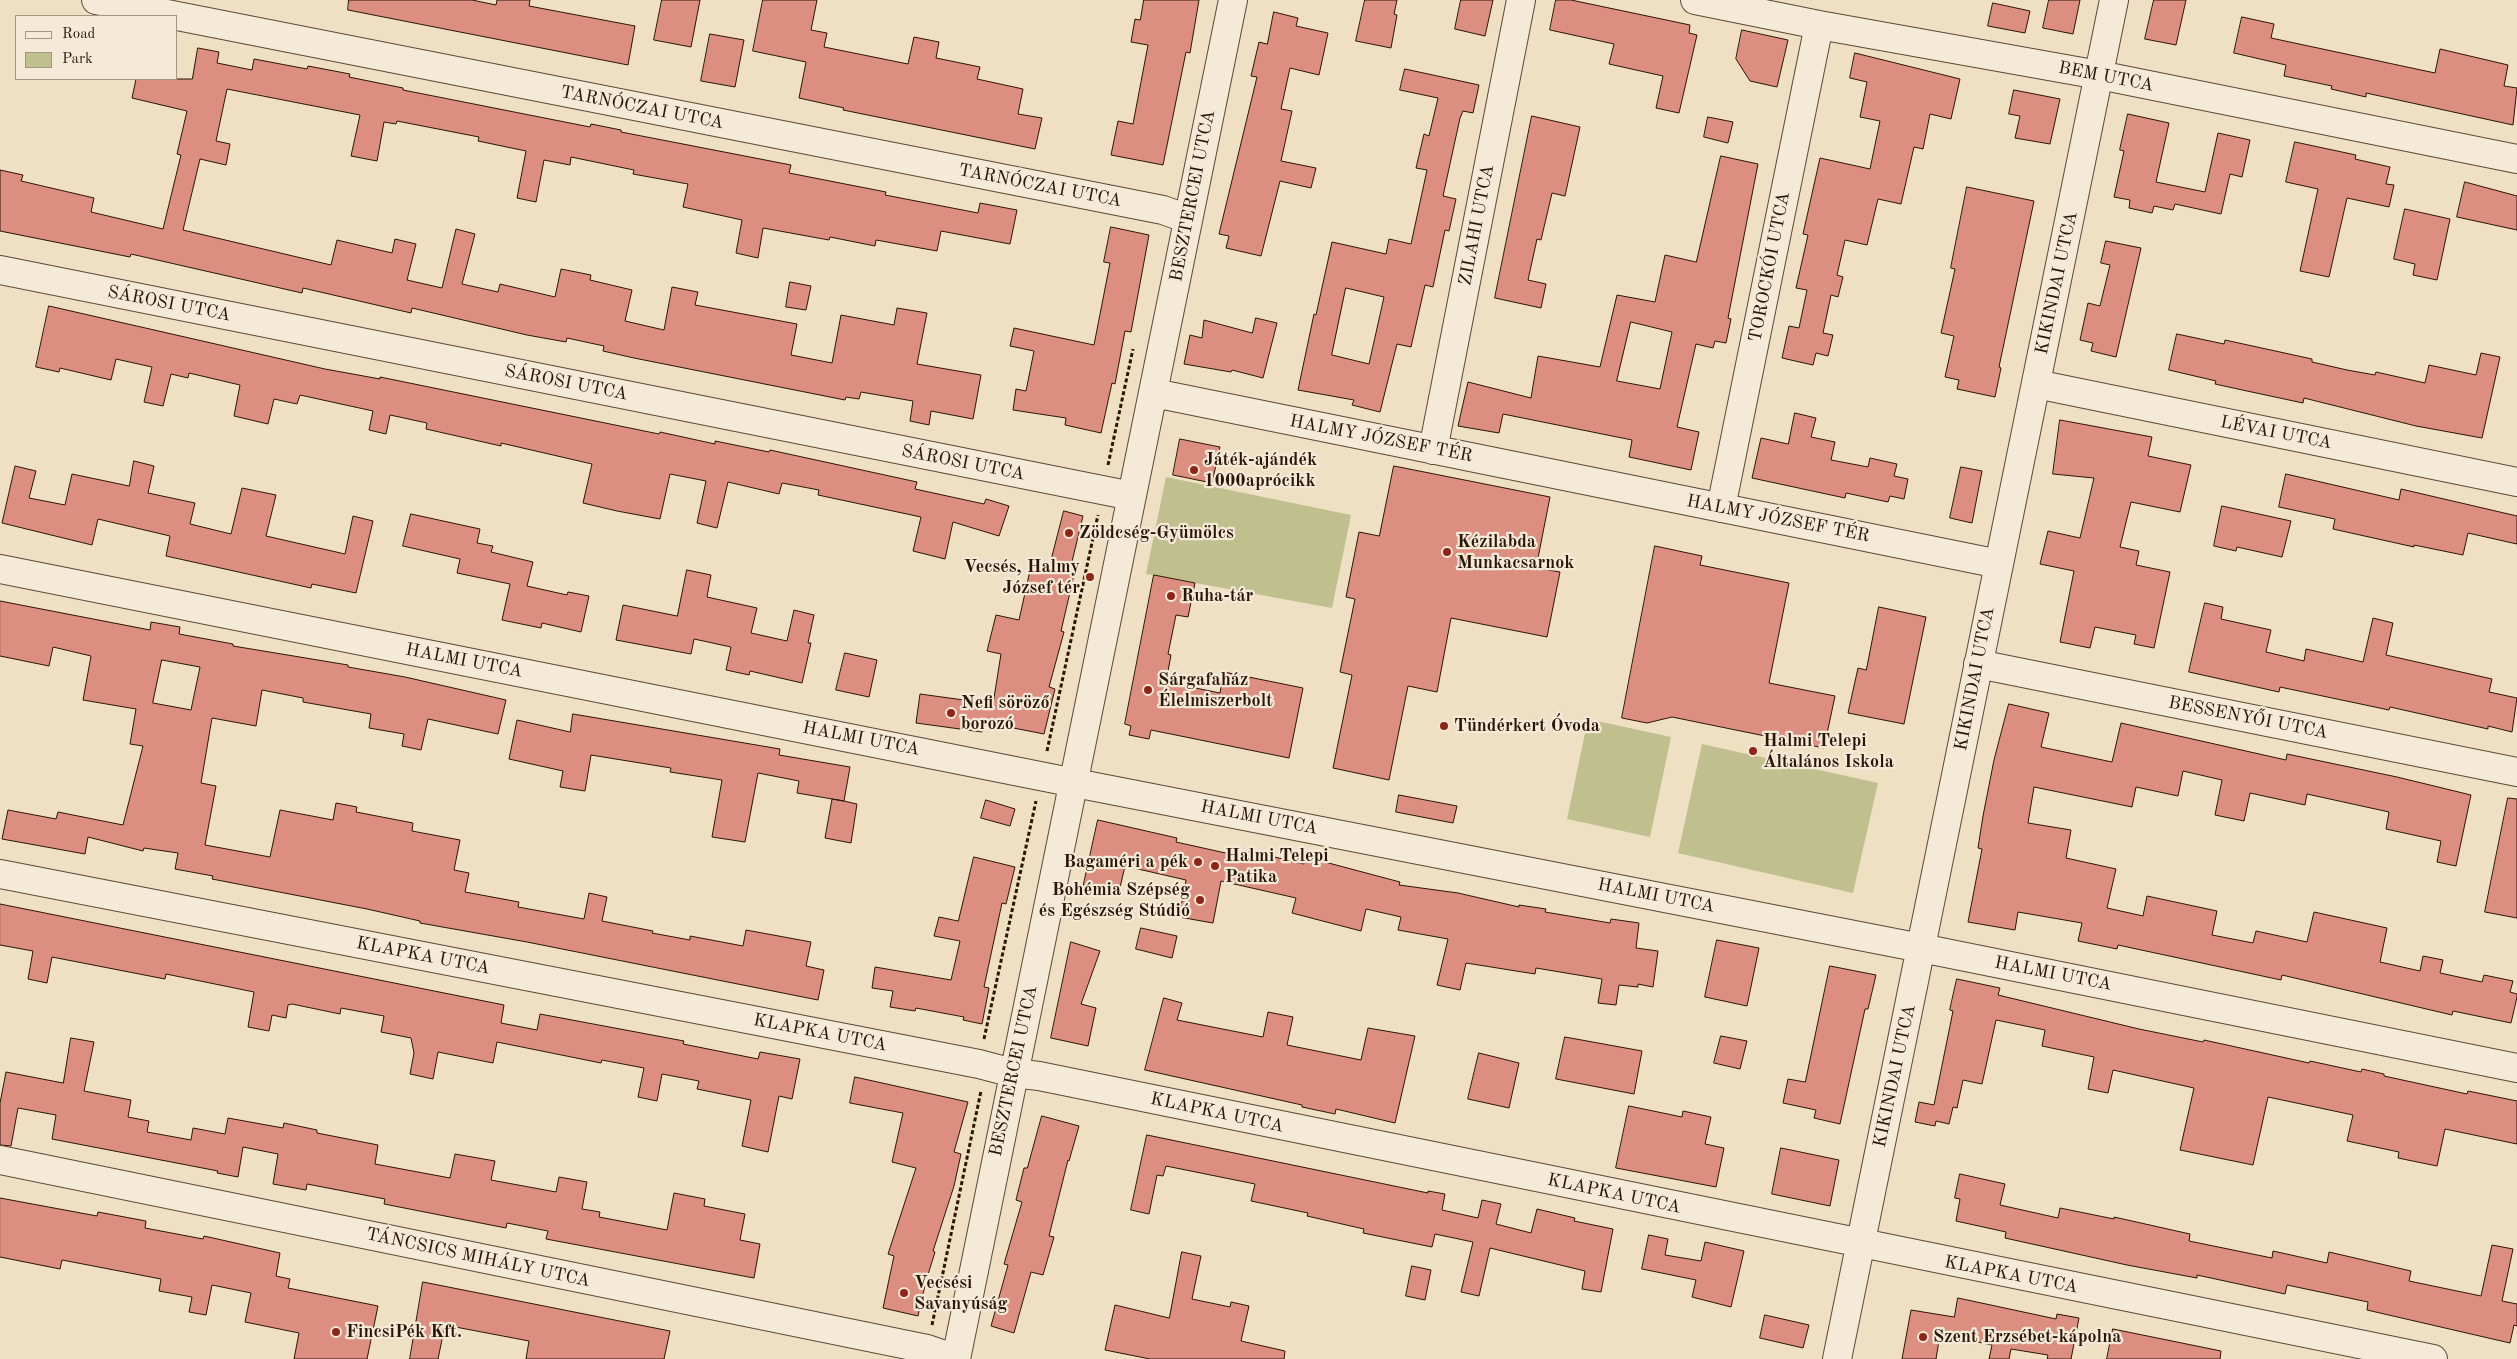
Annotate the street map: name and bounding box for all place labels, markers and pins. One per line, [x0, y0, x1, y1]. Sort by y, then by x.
place label: Játék-ajándék 1000aprócikk [1204, 449, 1317, 492]
marker: Játék-ajándék 1000aprócikk [1188, 464, 1200, 476]
place label: Zöldcség-Gyümölcs [1079, 522, 1234, 544]
marker: Zöldcség-Gyümölcs [1063, 527, 1075, 539]
place label: Kézilabda Munkacsarnok [1457, 531, 1574, 574]
marker: Kézilabda Munkacsarnok [1441, 546, 1453, 558]
place label: Vecsés, Halmy József tér [964, 556, 1080, 598]
marker: Vecsés, Halmy József tér [1084, 571, 1096, 583]
place label: Ruha-tár [1181, 585, 1253, 607]
marker: Ruha-tár [1165, 590, 1177, 602]
place label: Sárgafaház Élelmiszerbolt [1158, 669, 1273, 712]
marker: Sárgafaház Élelmiszerbolt [1142, 684, 1154, 696]
place label: Nefi söröző borozó [961, 692, 1049, 734]
marker: Nefi söröző borozó [945, 707, 957, 719]
place label: Tündérkert Óvoda [1454, 715, 1600, 737]
marker: Tündérkert Óvoda [1438, 720, 1450, 732]
place label: Halmi Telepi Általános Iskola [1763, 730, 1894, 772]
marker: Halmi Telepi Általános Iskola [1747, 745, 1759, 757]
place label: Halmi Telepi Patika [1225, 845, 1329, 888]
place label: Bagaméri a pék [1063, 851, 1188, 873]
marker: Bagaméri a pék [1192, 856, 1204, 868]
marker: Halmi Telepi Patika [1209, 860, 1221, 872]
place label: Bohémia Szépség és Egészség Stúdió [1039, 879, 1190, 922]
marker: Bohémia Szépség és Egészség Stúdió [1194, 894, 1206, 906]
place label: Vecsési Savanyúság [914, 1272, 1008, 1315]
marker: Vecsési Savanyúság [898, 1287, 910, 1299]
place label: FincsiPék Kft. [346, 1321, 462, 1343]
marker: FincsiPék Kft. [330, 1326, 342, 1338]
place label: Szent Erzsébet-kápolna [1933, 1326, 2121, 1348]
marker: Szent Erzsébet-kápolna [1917, 1331, 1929, 1343]

